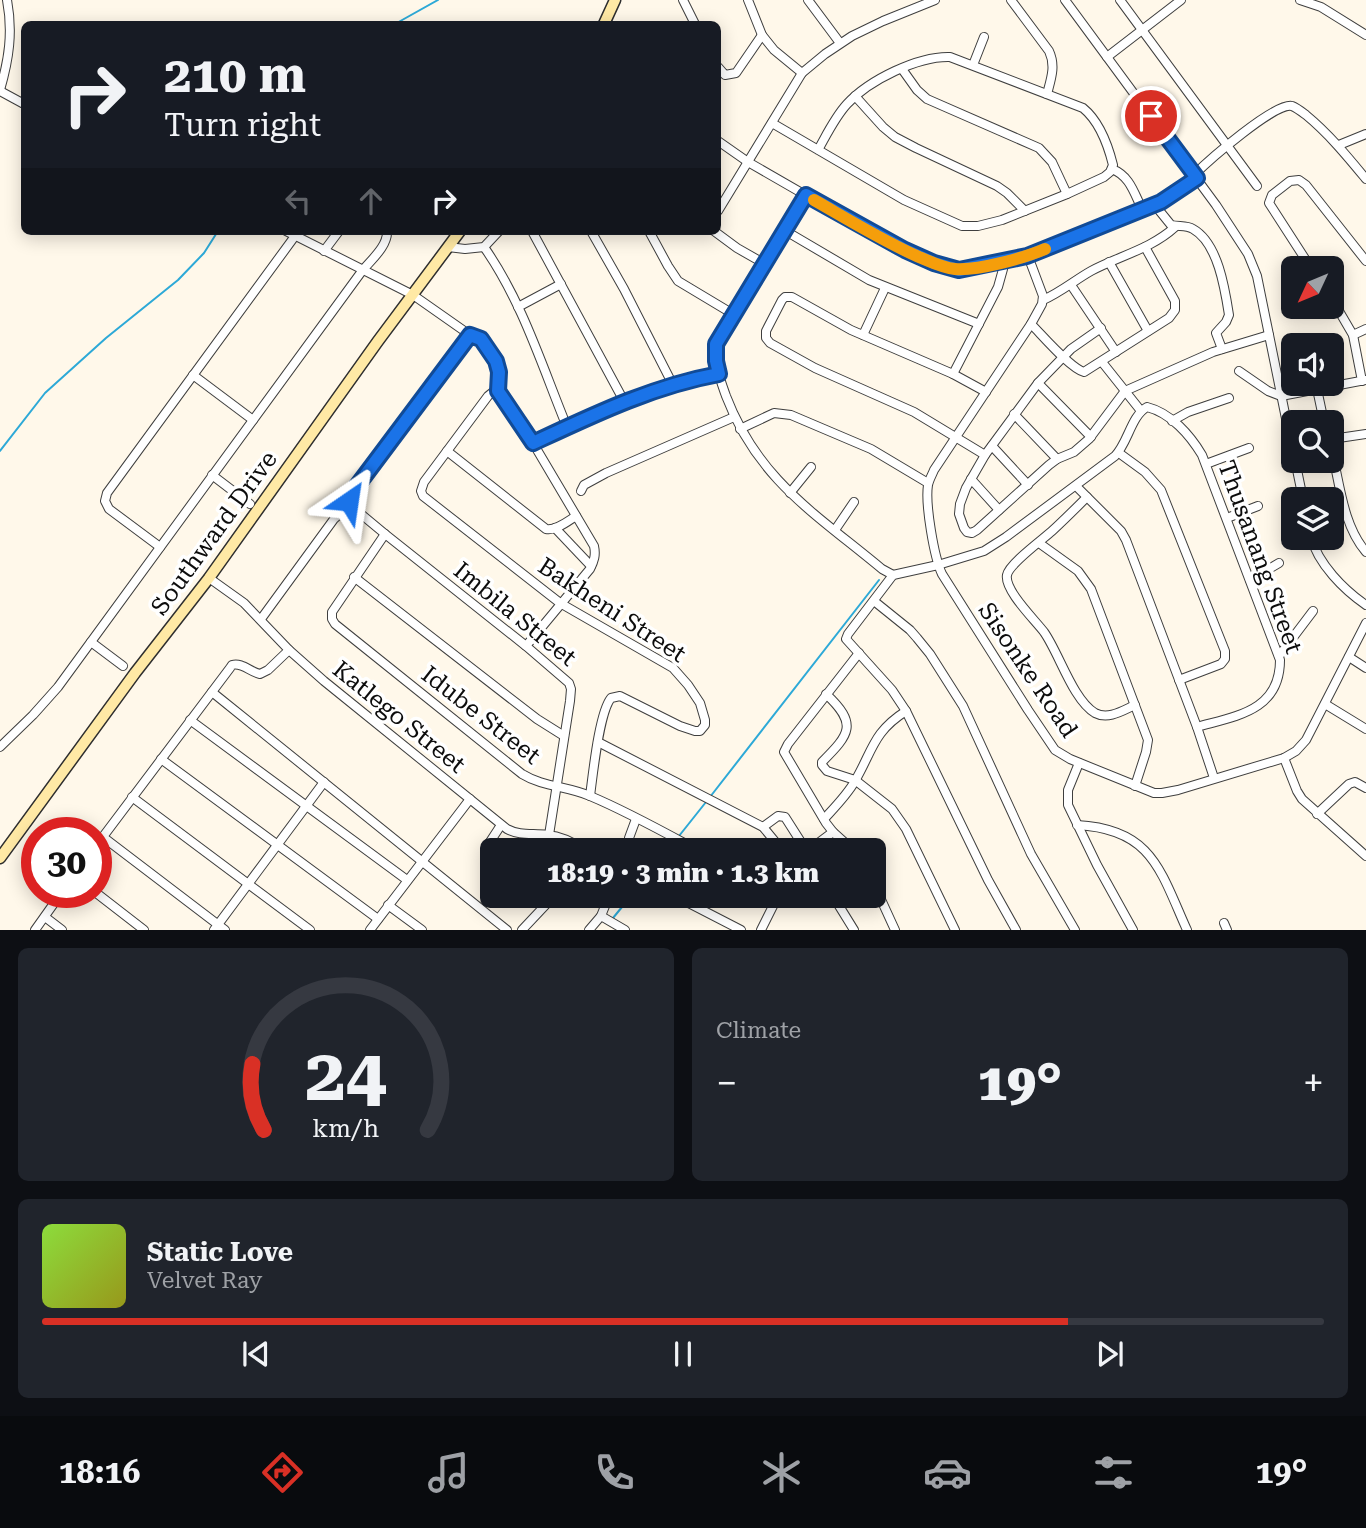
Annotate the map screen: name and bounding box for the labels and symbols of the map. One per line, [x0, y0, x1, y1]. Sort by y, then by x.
pin [1121, 86, 1181, 146]
north arrow [1281, 256, 1344, 318]
street label: Southward Drive [145, 446, 283, 620]
street label: Thusanang Street [1212, 457, 1308, 657]
position arrow [312, 464, 386, 538]
street label: Bakheni Street [533, 552, 691, 668]
street label: Imbila Street [448, 556, 582, 672]
street label: Sisonke Road [973, 597, 1083, 743]
street label: Katlego Street [327, 655, 471, 779]
street label: Idube Street [416, 660, 546, 770]
speed limit sign: 30 [21, 817, 112, 908]

